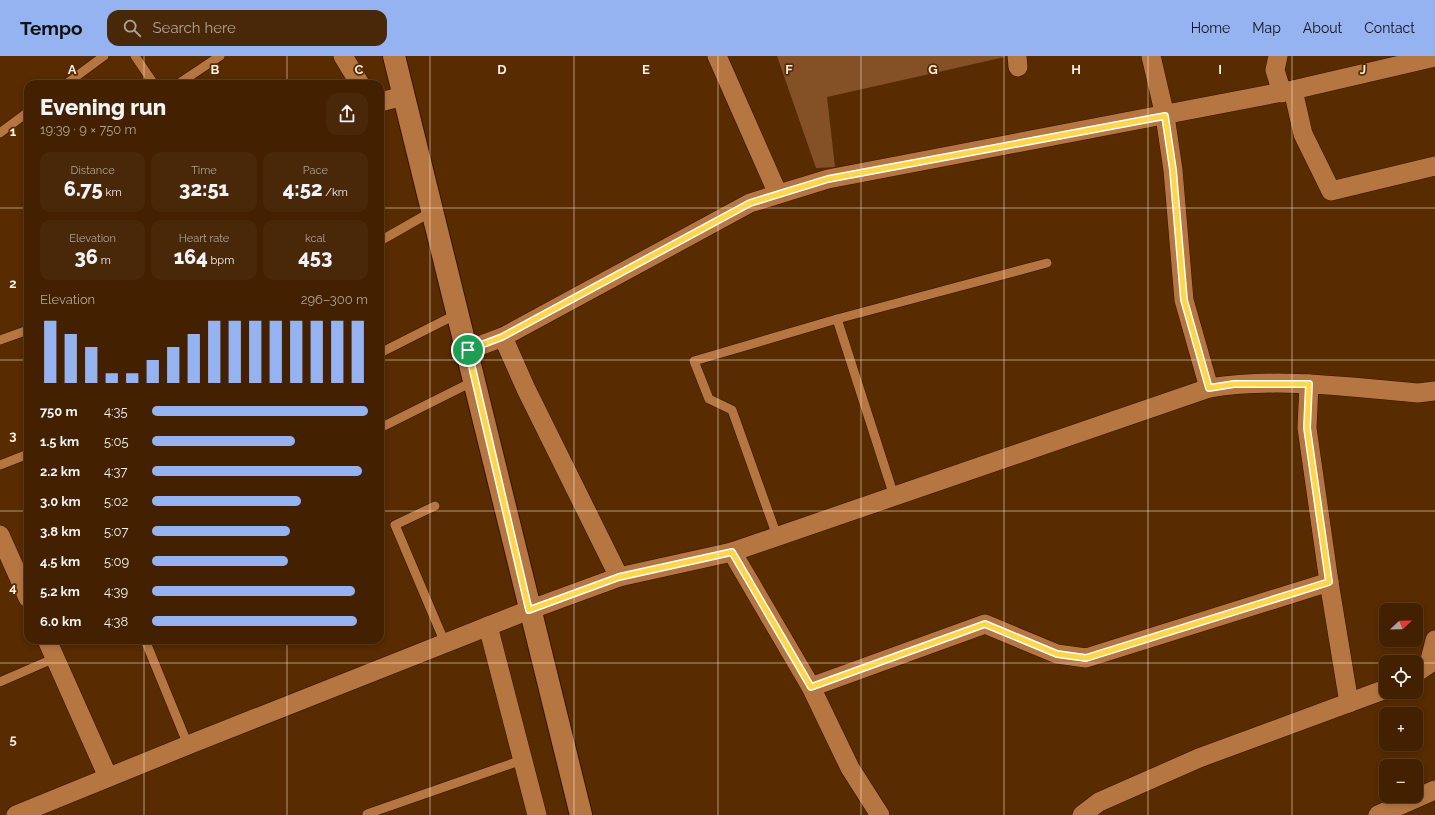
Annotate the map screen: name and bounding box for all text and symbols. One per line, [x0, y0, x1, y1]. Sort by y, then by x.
search box [107, 10, 387, 46]
text: Tempo [20, 17, 83, 39]
icon: search [121, 17, 143, 39]
text: Search here [153, 19, 236, 37]
text: Home [1191, 20, 1230, 36]
text: Map [1252, 20, 1281, 36]
text: About [1303, 20, 1342, 36]
text: Contact [1364, 20, 1415, 36]
text: A [68, 62, 77, 77]
text: B [211, 62, 220, 77]
text: C [355, 62, 364, 77]
text: D [497, 62, 507, 77]
text: E [642, 62, 650, 77]
text: F [785, 62, 793, 77]
text: G [928, 62, 938, 77]
text: H [1071, 62, 1081, 77]
text: I [1218, 62, 1222, 77]
text: J [1360, 62, 1366, 77]
button: share [326, 93, 368, 135]
text: Evening run [40, 94, 166, 120]
text: 19:39 · 9 × 750 m [40, 122, 137, 137]
text: 1 [10, 124, 17, 139]
text: Distance [71, 164, 115, 177]
text: Time [191, 164, 217, 177]
text: Pace [303, 164, 328, 177]
text: 6.75 [64, 177, 103, 201]
text: 32:51 [179, 177, 229, 201]
text: 4:52 [283, 177, 323, 201]
text: km [103, 186, 122, 199]
text: /km [323, 186, 348, 199]
text: Elevation [69, 232, 116, 245]
text: Heart rate [179, 232, 229, 245]
text: kcal [305, 232, 326, 245]
text: 36 [74, 245, 98, 269]
text: 164 [174, 245, 208, 269]
text: 453 [298, 245, 332, 269]
text: m [98, 254, 111, 267]
text: bpm [208, 254, 234, 267]
text: 2 [9, 276, 17, 291]
text: Elevation [40, 292, 95, 307]
text: 296–300 m [301, 292, 368, 307]
pin [451, 333, 485, 367]
icon: arrive [457, 339, 479, 361]
text: 750 m [40, 404, 78, 419]
text: 4:35 [104, 404, 128, 419]
text: 3 [9, 428, 17, 443]
text: 1.5 km [40, 434, 79, 449]
text: 5:05 [104, 434, 129, 449]
text: 2.2 km [40, 464, 80, 479]
text: 4:37 [104, 464, 127, 479]
text: 3.0 km [40, 494, 81, 509]
text: 5:02 [104, 494, 128, 509]
text: 3.8 km [40, 524, 81, 539]
text: 5:07 [104, 524, 128, 539]
text: 4.5 km [40, 554, 80, 569]
text: 5:09 [104, 554, 129, 569]
text: 4 [9, 580, 17, 595]
text: 5.2 km [40, 584, 80, 599]
text: 4:39 [104, 584, 128, 599]
north arrow [1379, 603, 1423, 647]
map controls [1379, 603, 1423, 803]
text: 6.0 km [40, 614, 81, 629]
text: 4:38 [104, 614, 128, 629]
button: locate [1379, 655, 1423, 699]
button: + [1379, 707, 1423, 751]
text: 5 [9, 732, 17, 747]
button: − [1379, 759, 1423, 803]

